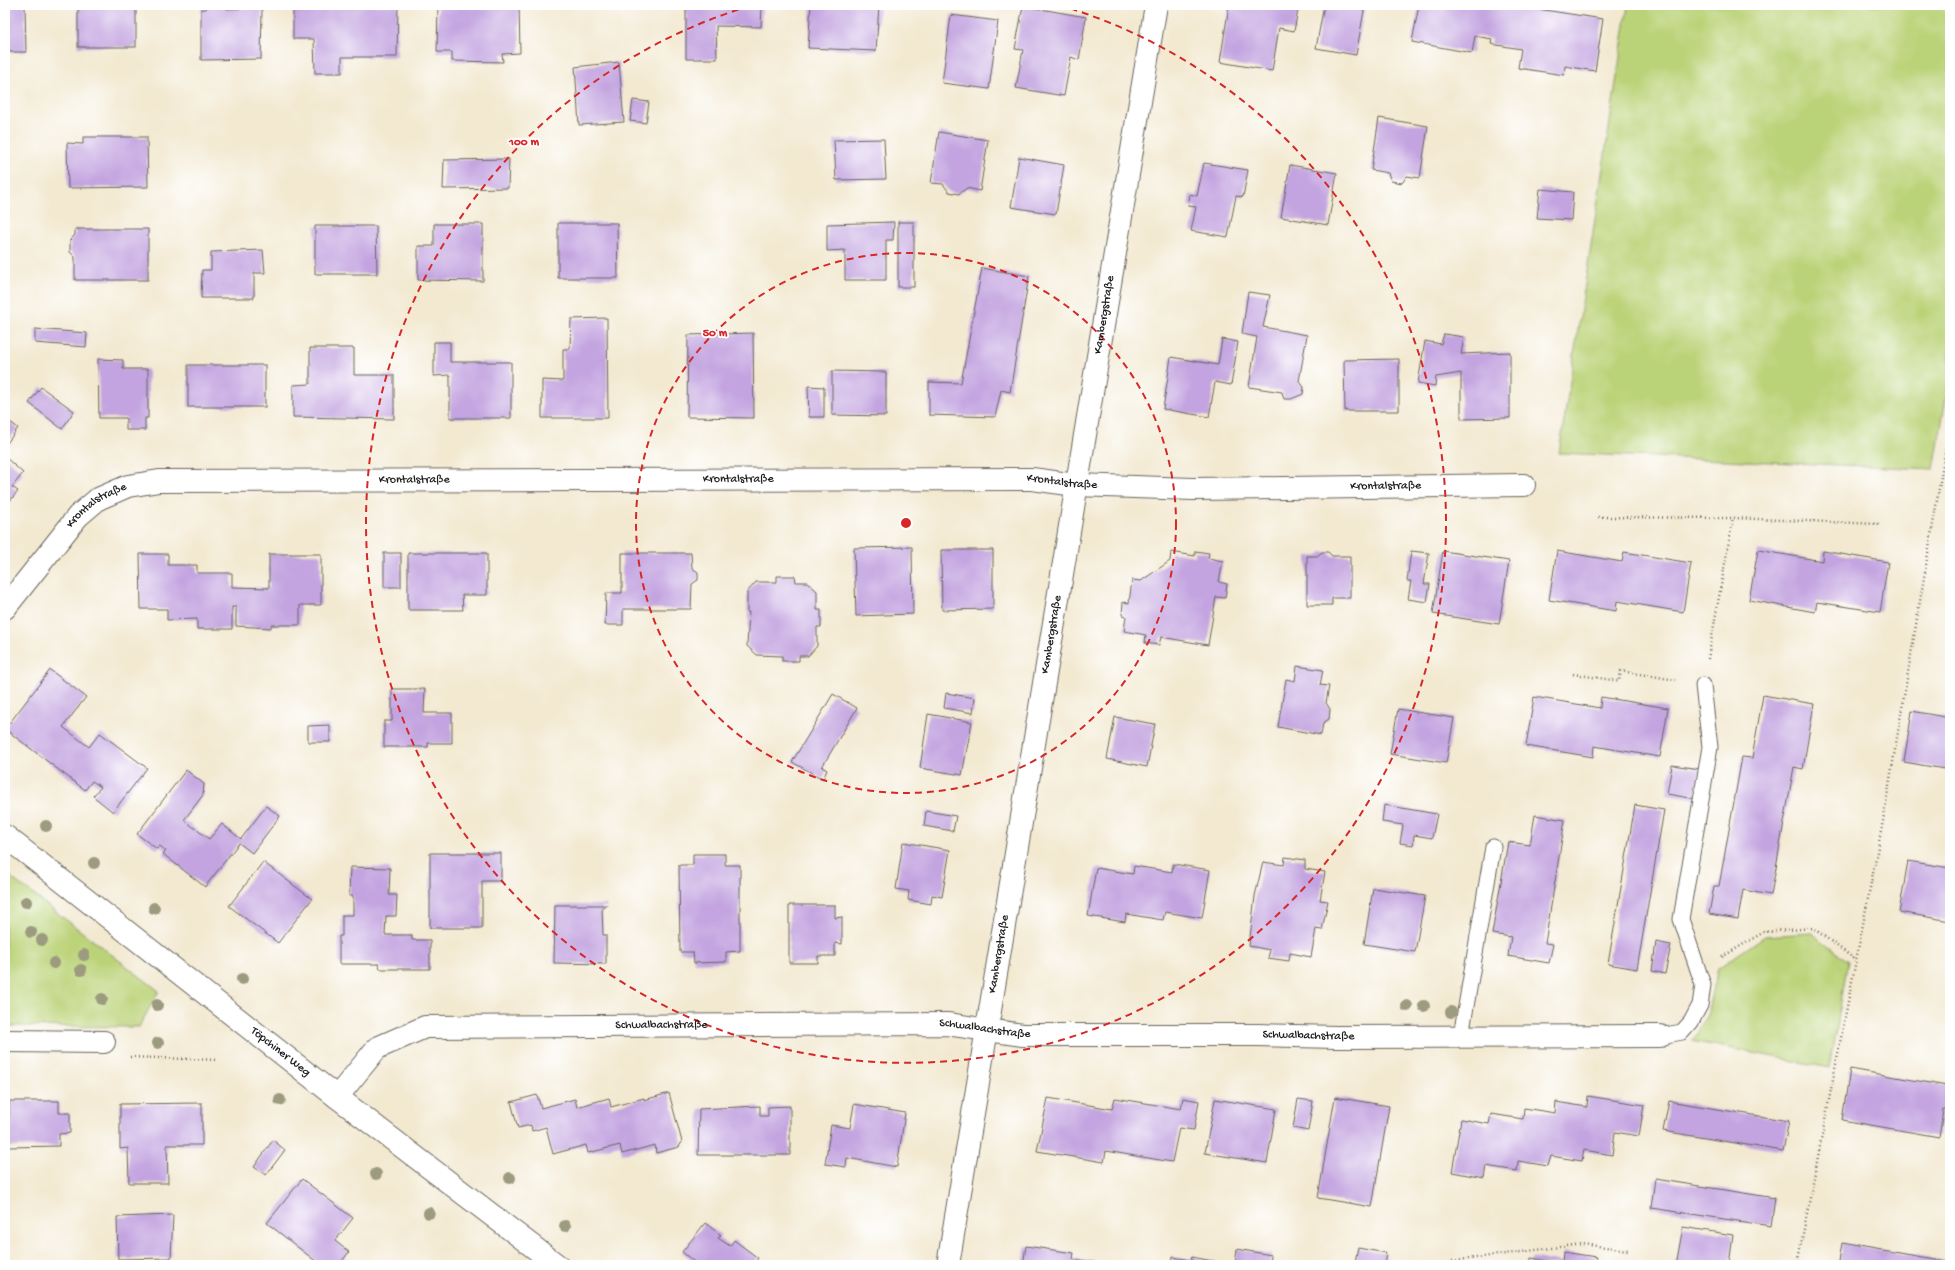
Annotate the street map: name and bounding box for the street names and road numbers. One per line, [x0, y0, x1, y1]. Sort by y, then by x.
street label: Kambergstraße [1091, 274, 1118, 355]
street label: Krontalstraße [1027, 472, 1098, 493]
street label: Krontalstraße [379, 473, 450, 487]
street label: Krontalstraße [703, 473, 774, 487]
street label: Krontalstraße [1350, 479, 1422, 494]
street label: Krontalstraße [64, 480, 130, 531]
street label: Kambergstraße [1039, 594, 1066, 675]
street label: Kambergstraße [986, 913, 1013, 994]
street label: Schwalbachstraße [939, 1017, 1031, 1042]
street label: Schwalbachstraße [615, 1018, 708, 1033]
street label: Töpchiner Weg [247, 1024, 313, 1080]
street label: Schwalbachstraße [1262, 1028, 1355, 1044]

